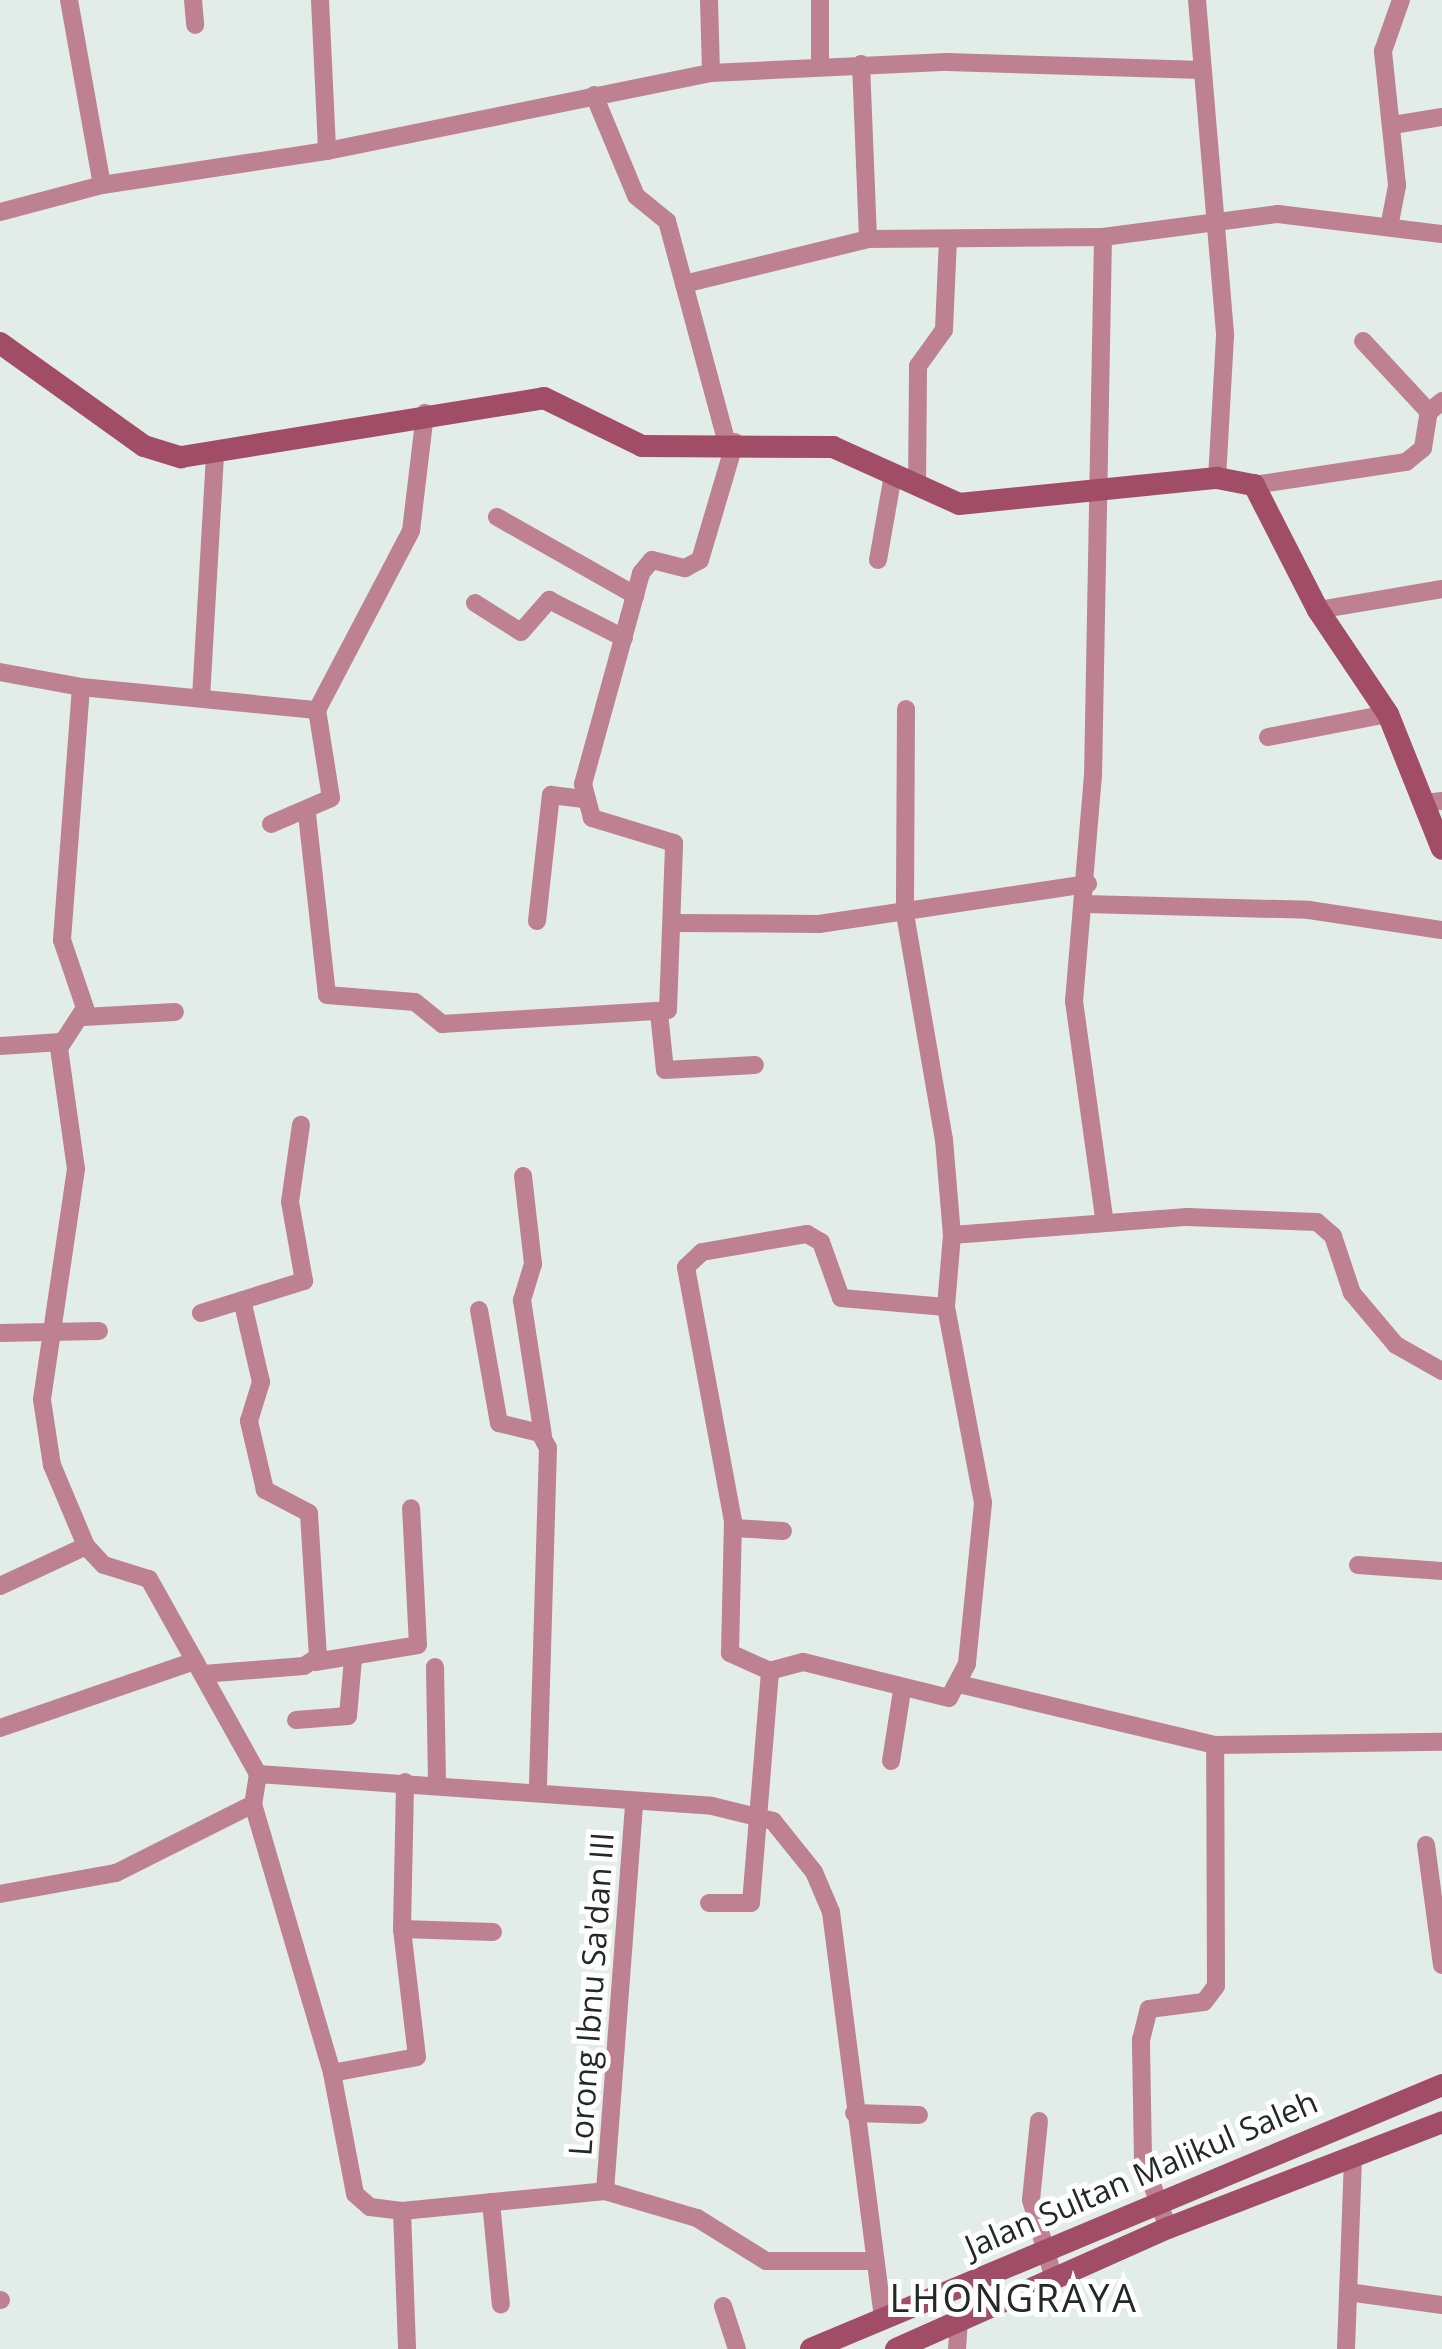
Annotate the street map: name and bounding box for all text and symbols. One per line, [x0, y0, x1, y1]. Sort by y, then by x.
street label: Lorong Ibnu Sa'dan III [561, 1831, 621, 2157]
street label: Jalan Sultan Malikul Saleh [959, 2082, 1323, 2266]
district label: LHONGRAYA [890, 2275, 1138, 2321]

